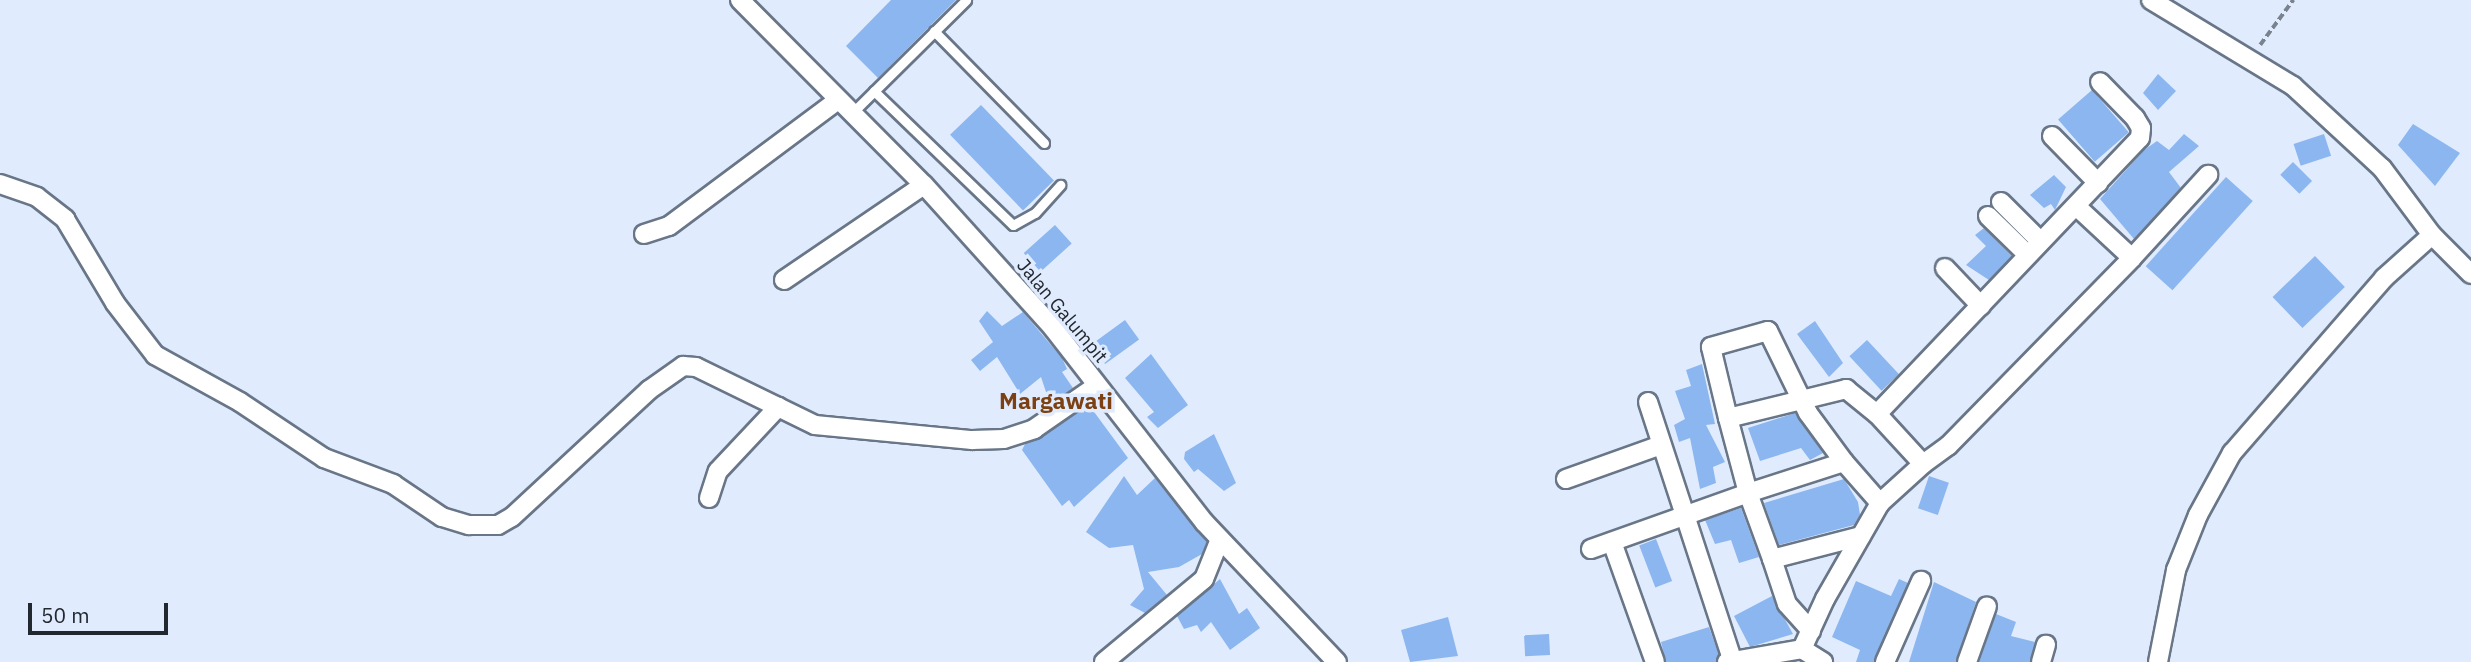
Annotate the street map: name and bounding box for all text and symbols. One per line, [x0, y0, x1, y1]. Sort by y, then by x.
street label: Jalan Galumpit [1012, 254, 1112, 368]
district label: Margawati [999, 386, 1113, 414]
scale bar [32, 588, 172, 632]
text: 50 m [41, 601, 90, 629]

